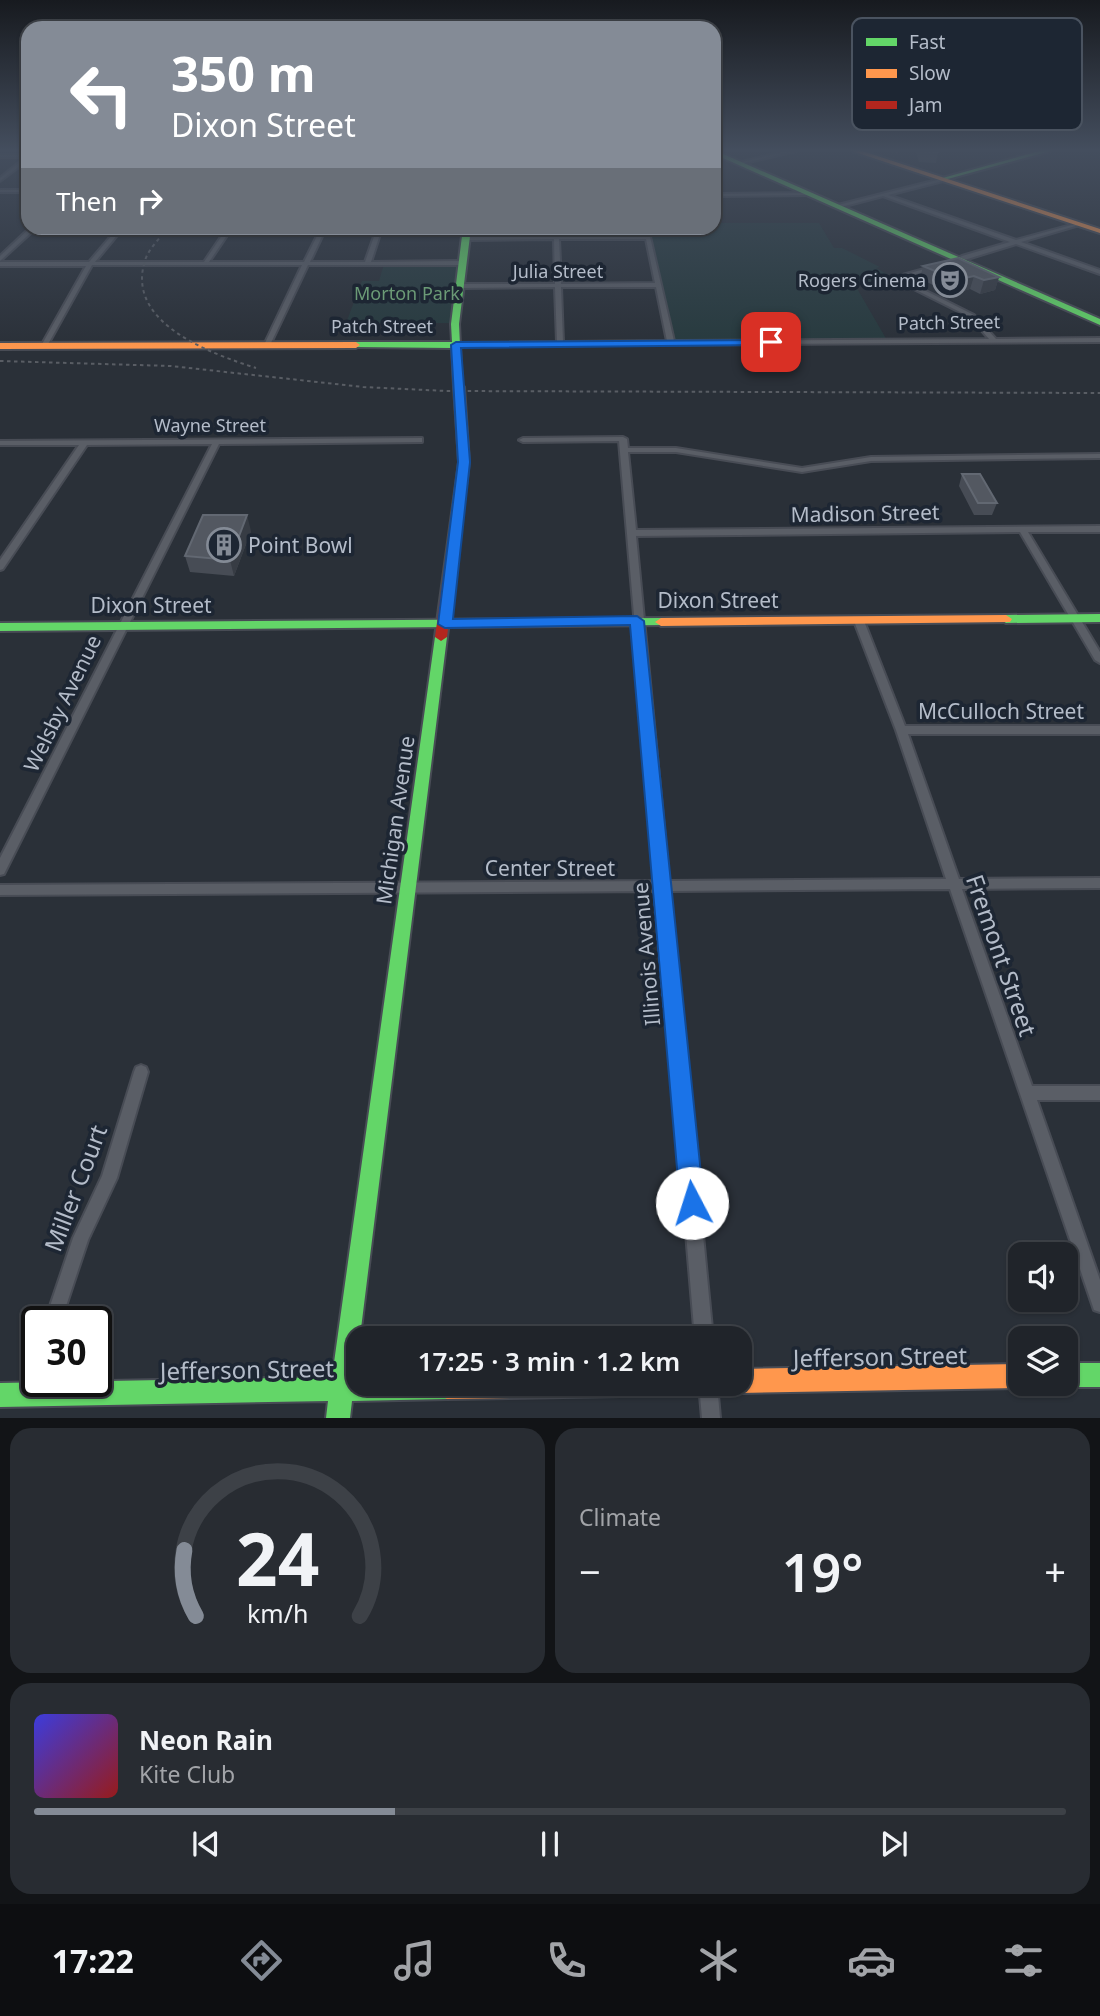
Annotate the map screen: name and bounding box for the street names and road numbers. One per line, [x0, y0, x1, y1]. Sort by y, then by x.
street label: Julia Street [511, 259, 604, 283]
street label: Patch Street [898, 309, 1001, 335]
street label: Patch Street [331, 314, 434, 338]
street label: Wayne Street [154, 413, 266, 437]
street label: Madison Street [790, 498, 940, 528]
street label: Dixon Street [657, 586, 779, 614]
street label: Dixon Street [90, 591, 212, 619]
street label: Welsby Avenue [17, 630, 107, 776]
street label: McCulloch Street [918, 697, 1084, 725]
street label: Michigan Avenue [369, 734, 421, 906]
street label: Center Street [485, 854, 616, 882]
street label: Fremont Street [959, 870, 1045, 1041]
street label: Illinois Avenue [626, 881, 666, 1027]
street label: Miller Court [36, 1120, 114, 1256]
street label: Jefferson Street [791, 1338, 968, 1374]
street label: Jefferson Street [158, 1351, 335, 1387]

